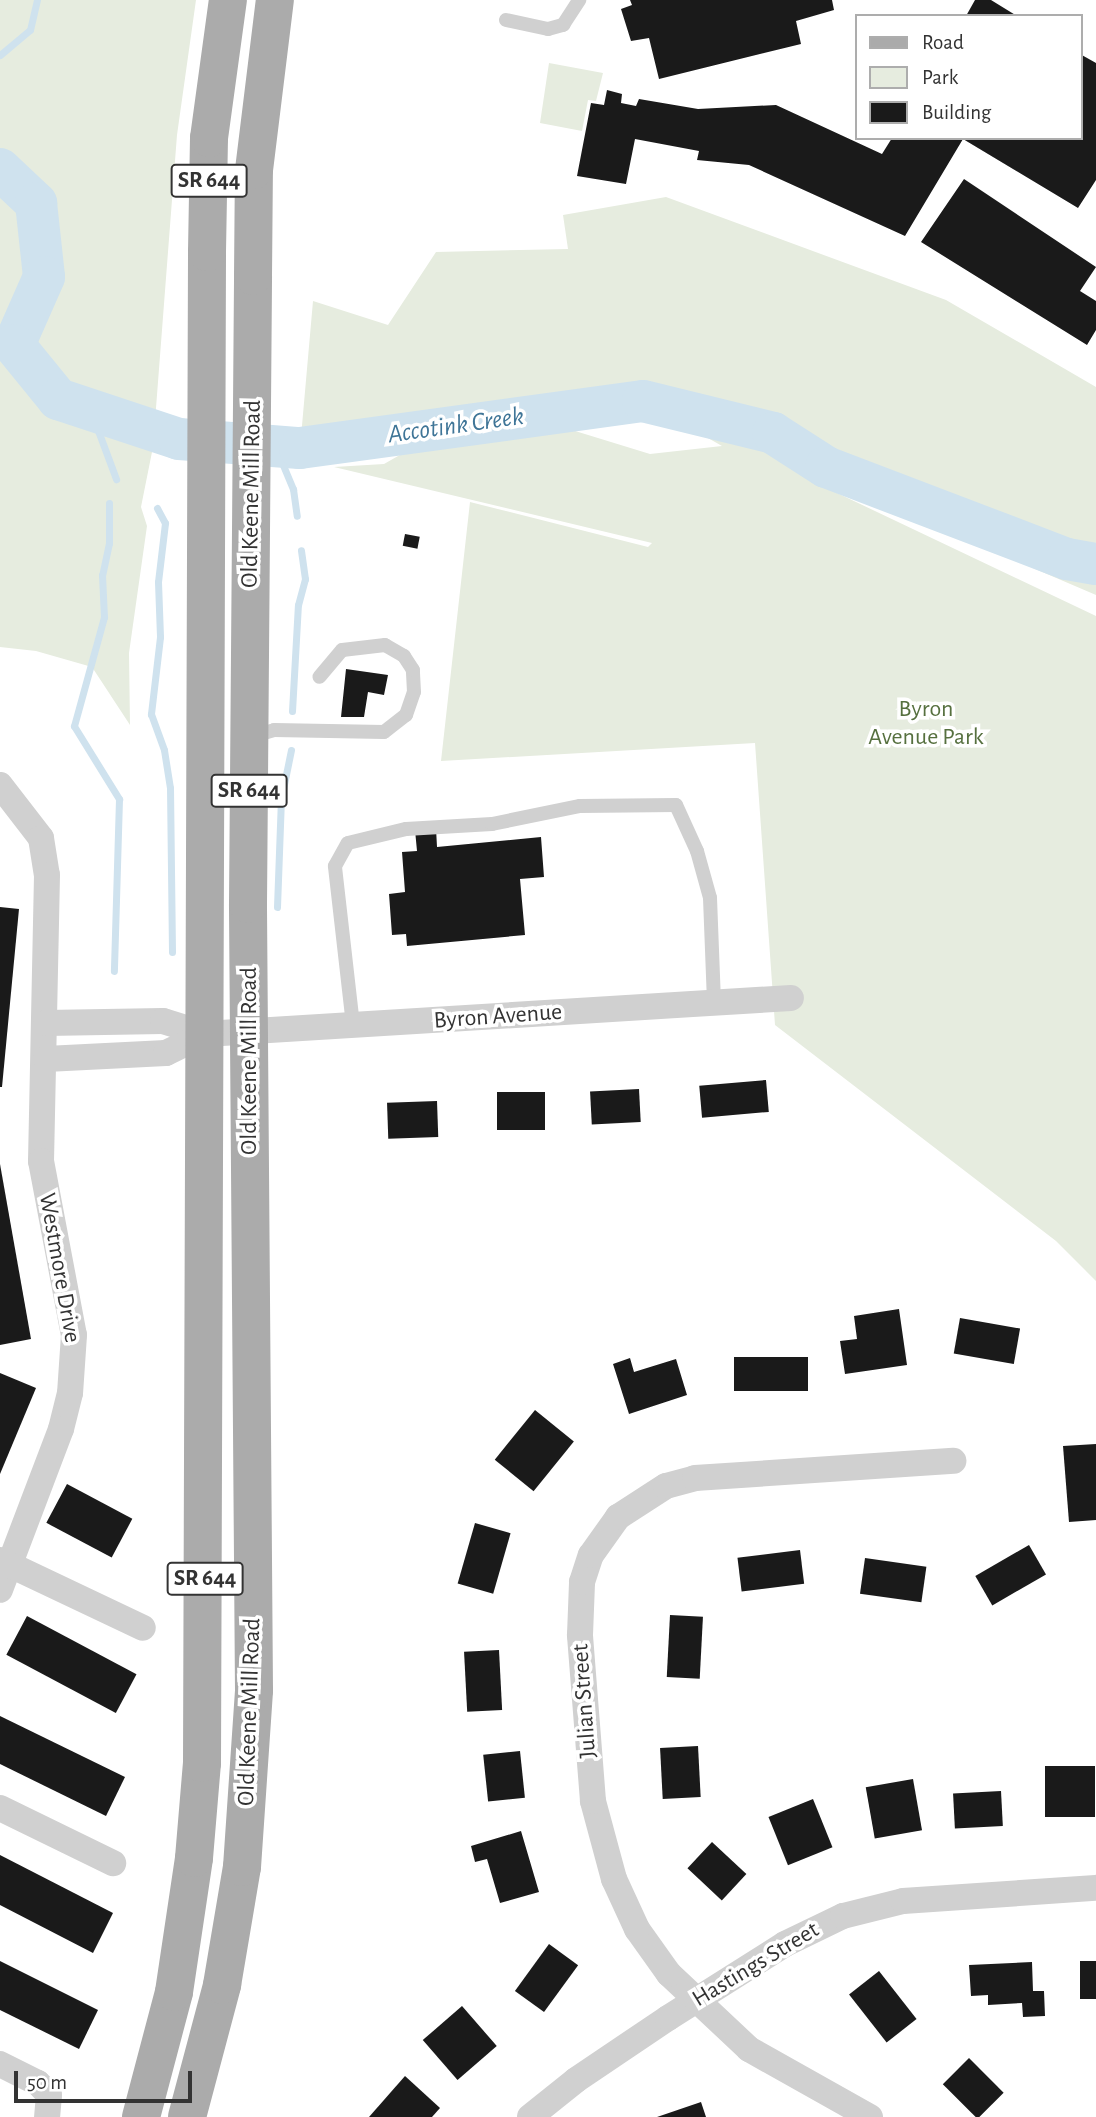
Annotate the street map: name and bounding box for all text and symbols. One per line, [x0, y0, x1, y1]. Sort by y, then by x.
legend [855, 14, 1082, 140]
text: Road [922, 32, 964, 53]
text: Park [922, 67, 958, 88]
text: Building [922, 102, 991, 123]
road number: SR 644 [170, 162, 248, 200]
street label: Old Keene Mill Road [236, 400, 268, 588]
water label: Accotink Creek [386, 401, 526, 451]
park label: Byron Avenue Park [868, 696, 984, 752]
road number: SR 644 [210, 772, 288, 810]
street label: Old Keene Mill Road [236, 967, 264, 1155]
street label: Byron Avenue [433, 998, 563, 1036]
street label: Westmore Drive [32, 1191, 86, 1345]
road number: SR 644 [166, 1560, 244, 1598]
street label: Old Keene Mill Road [232, 1618, 268, 1806]
street label: Julian Street [567, 1643, 603, 1759]
street label: Hastings Street [687, 1916, 825, 2014]
scale bar [18, 2058, 196, 2102]
text: 50 m [27, 2072, 67, 2093]

